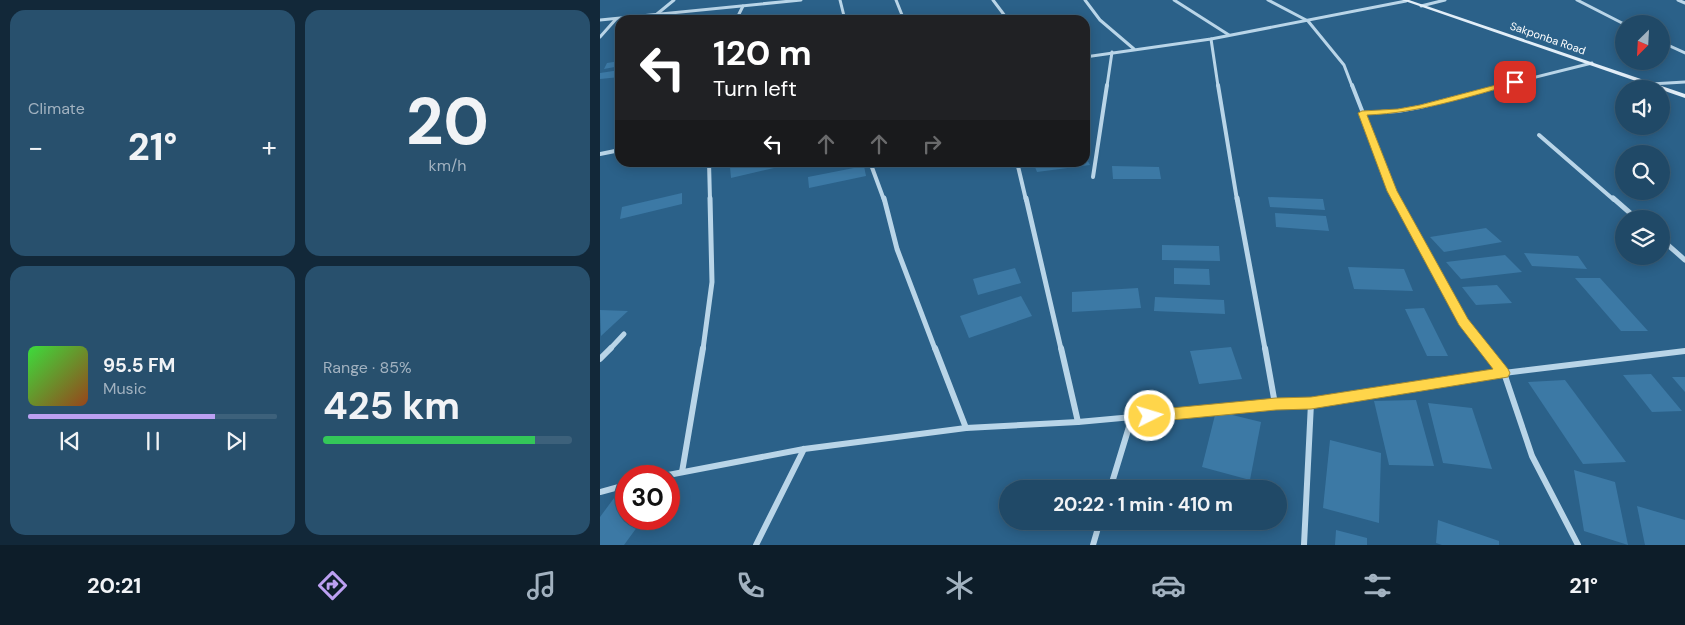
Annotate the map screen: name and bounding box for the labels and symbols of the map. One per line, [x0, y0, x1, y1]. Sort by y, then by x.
north arrow [1615, 15, 1670, 70]
street label: Sakponba Road [1508, 19, 1588, 58]
pin [1494, 61, 1536, 103]
position arrow [1123, 389, 1175, 441]
speed limit sign: 30 [615, 465, 680, 530]

